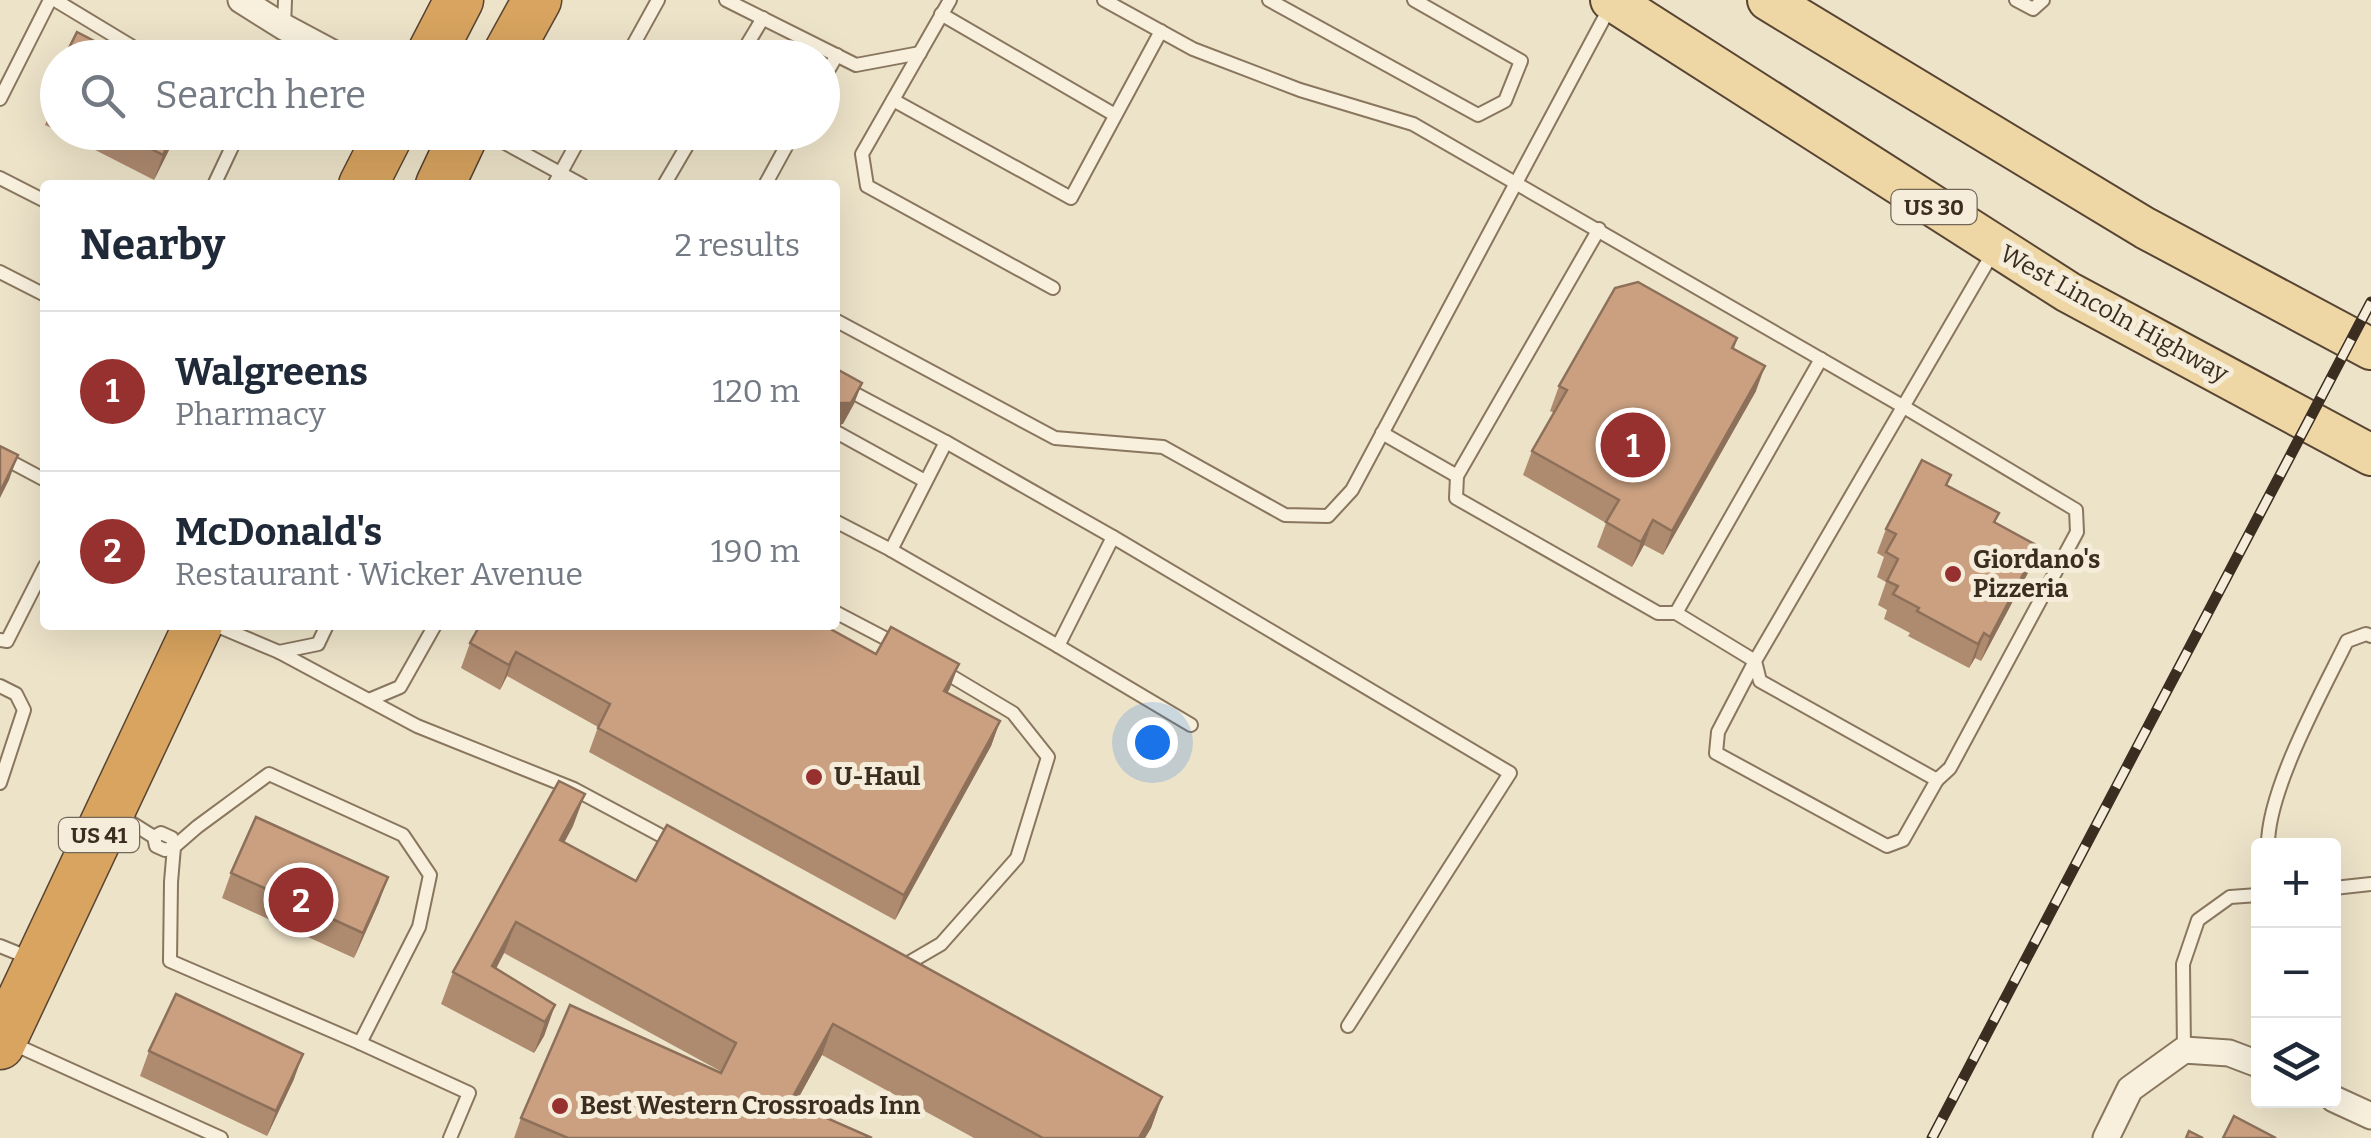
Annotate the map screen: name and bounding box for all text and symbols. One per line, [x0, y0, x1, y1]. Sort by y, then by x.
search box [40, 40, 840, 150]
icon: search [75, 68, 130, 123]
text: Search here [155, 72, 366, 118]
road number: US 30 [1892, 190, 1976, 224]
text: Nearby [80, 220, 225, 270]
text: 2 results [674, 226, 800, 264]
street label: West Lincoln Highway [1995, 239, 2234, 390]
text: Walgreens [175, 349, 368, 395]
text: 1 [106, 372, 119, 410]
text: 120 m [712, 372, 800, 410]
text: Pharmacy [175, 395, 326, 433]
pin: 1 [1600, 408, 1666, 482]
text: McDonald's [175, 509, 382, 555]
text: 2 [103, 532, 122, 570]
text: 190 m [711, 532, 800, 570]
place label: Giordano's Pizzeria [1973, 545, 2100, 604]
text: Restaurant · Wicker Avenue [175, 555, 583, 593]
marker: Giordano's Pizzeria [1942, 563, 1964, 585]
your location [1127, 717, 1178, 768]
place label: U-Haul [834, 762, 921, 792]
marker: U-Haul [803, 766, 825, 788]
road number: US 41 [59, 818, 139, 852]
map controls [2251, 838, 2341, 1108]
button: + [2251, 838, 2341, 928]
pin: 2 [268, 862, 334, 938]
button: − [2251, 928, 2341, 1018]
button: layers [2251, 1018, 2341, 1108]
place label: Best Western Crossroads Inn [580, 1091, 920, 1121]
marker: Best Western Crossroads Inn [549, 1095, 571, 1117]

